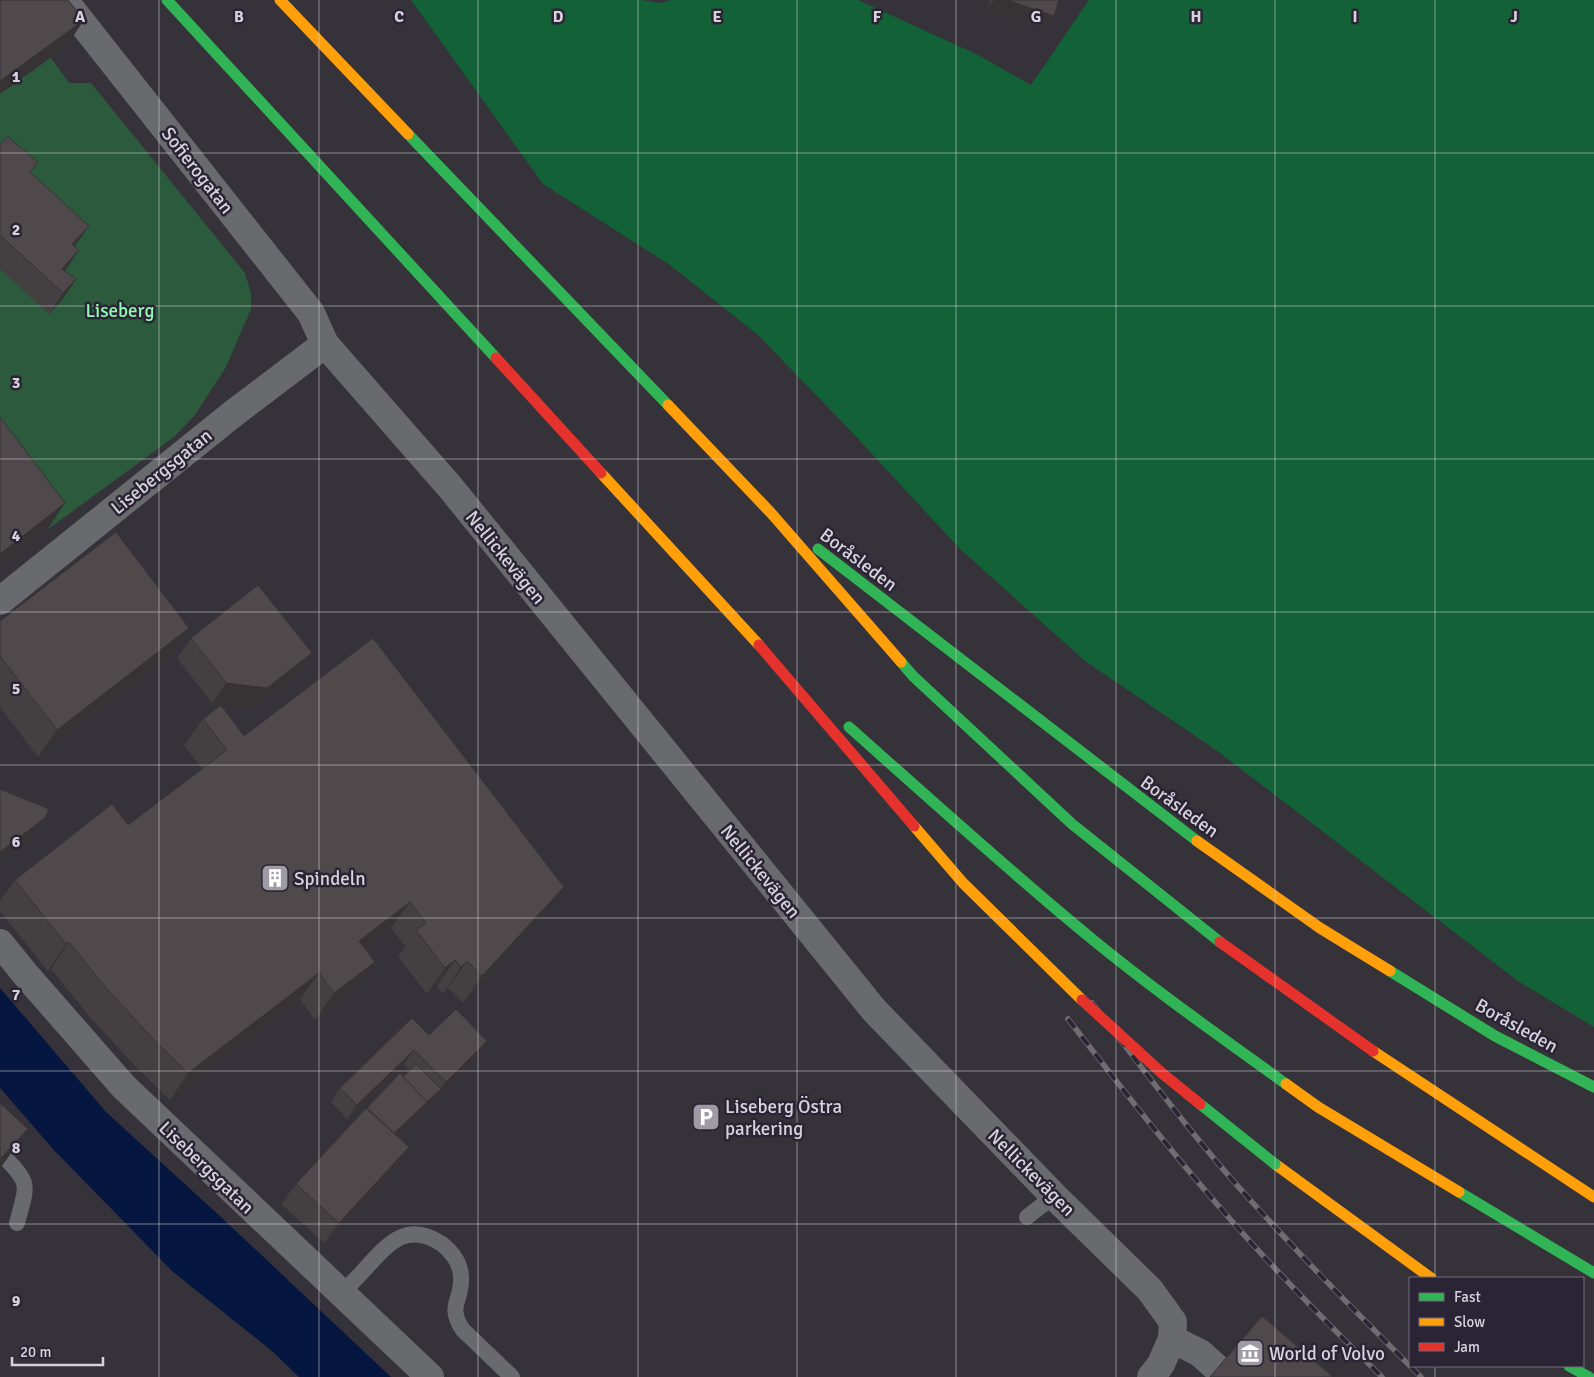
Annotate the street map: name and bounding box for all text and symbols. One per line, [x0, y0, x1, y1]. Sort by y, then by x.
text: A [75, 7, 86, 27]
text: B [234, 7, 244, 27]
text: C [394, 7, 404, 27]
text: D [553, 7, 564, 27]
text: E [712, 7, 722, 27]
text: F [873, 7, 882, 27]
text: G [1031, 7, 1041, 27]
text: H [1191, 7, 1201, 27]
text: I [1352, 7, 1358, 27]
text: J [1510, 7, 1518, 27]
text: 1 [12, 67, 21, 87]
street label: Sofierogatan [156, 122, 239, 219]
text: 2 [12, 220, 20, 240]
park label: Liseberg [86, 299, 154, 323]
text: 3 [12, 373, 20, 393]
street label: Lisebergsgatan [106, 424, 217, 520]
street label: Nellickevägen [460, 506, 550, 609]
street label: Boråsleden [815, 523, 902, 597]
text: 4 [12, 526, 21, 546]
text: 5 [12, 679, 20, 699]
street label: Boråsleden [1136, 770, 1223, 843]
street label: Nellickevägen [715, 820, 805, 923]
text: 6 [12, 832, 21, 852]
building icon: Spindeln [260, 863, 290, 893]
place label: Spindeln [294, 867, 366, 891]
text: 7 [12, 985, 21, 1005]
street label: Boråsleden [1471, 993, 1562, 1058]
place label: Liseberg Östra parkering [725, 1095, 842, 1141]
parking icon: Liseberg Östra parkering [691, 1102, 721, 1132]
street label: Lisebergsgatan [154, 1116, 259, 1219]
street label: Nellickevägen [983, 1124, 1080, 1221]
text: 8 [12, 1138, 21, 1158]
legend [1409, 1277, 1584, 1367]
text: Fast [1454, 1288, 1481, 1306]
text: 9 [12, 1291, 21, 1311]
text: Slow [1454, 1313, 1485, 1331]
scale bar [12, 1334, 104, 1366]
museum icon: World of Volvo [1235, 1338, 1265, 1368]
text: Jam [1454, 1338, 1480, 1356]
place label: World of Volvo [1269, 1342, 1385, 1366]
text: 20 m [20, 1343, 51, 1361]

